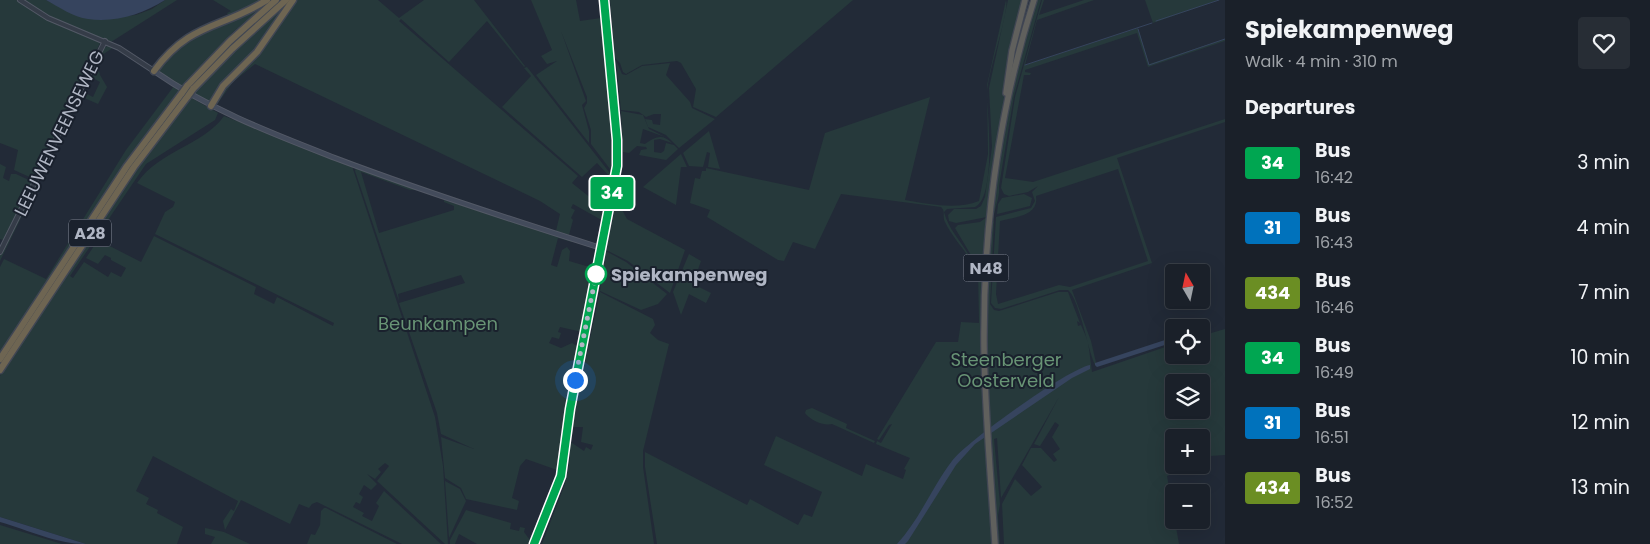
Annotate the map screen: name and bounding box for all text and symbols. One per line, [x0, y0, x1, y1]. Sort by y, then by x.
text: Spiekampenweg [1245, 13, 1454, 46]
button: heart [1578, 17, 1630, 69]
street label: LEEUWENVEENSEWEG [8, 46, 110, 220]
text: Walk · 4 min · 310 m [1245, 50, 1398, 73]
text: Departures [1245, 94, 1355, 121]
text: Bus [1315, 137, 1351, 164]
text: 3 min [1577, 149, 1630, 176]
text: 34 [1261, 150, 1284, 175]
text: 16:42 [1315, 166, 1353, 189]
line badge: 34 [590, 177, 634, 209]
text: 34 [600, 180, 624, 205]
text: Bus [1315, 202, 1351, 229]
text: 4 min [1577, 214, 1630, 241]
text: 31 [1264, 215, 1281, 240]
road number: A28 [69, 220, 111, 247]
text: 16:43 [1315, 231, 1353, 254]
road number: N48 [964, 254, 1008, 282]
place label: Spiekampenweg [611, 262, 767, 287]
marker: Spiekampenweg [585, 263, 607, 285]
north arrow [1165, 264, 1210, 309]
map controls [1165, 264, 1210, 529]
text: Bus [1315, 267, 1351, 294]
text: 7 min [1578, 279, 1630, 306]
text: 434 [1255, 280, 1290, 305]
text: 16:46 [1315, 296, 1354, 319]
park label: Beunkampen [378, 311, 498, 336]
button: locate [1165, 319, 1210, 364]
text: Bus [1315, 332, 1351, 359]
text: 10 min [1571, 344, 1630, 371]
text: 34 [1261, 345, 1284, 370]
park label: Steenberger Oosterveld [950, 347, 1062, 393]
text: 16:49 [1315, 361, 1354, 384]
your location [563, 368, 588, 393]
button: layers [1165, 374, 1210, 419]
text: Bus [1315, 397, 1351, 424]
text: 12 min [1572, 409, 1630, 436]
text: 31 [1264, 410, 1281, 435]
text: 16:51 [1315, 426, 1349, 449]
button: + [1165, 429, 1210, 474]
text: Bus [1315, 462, 1351, 489]
text: 13 min [1571, 474, 1630, 501]
text: 434 [1255, 475, 1290, 500]
button: − [1165, 484, 1210, 529]
text: 16:52 [1315, 491, 1353, 514]

